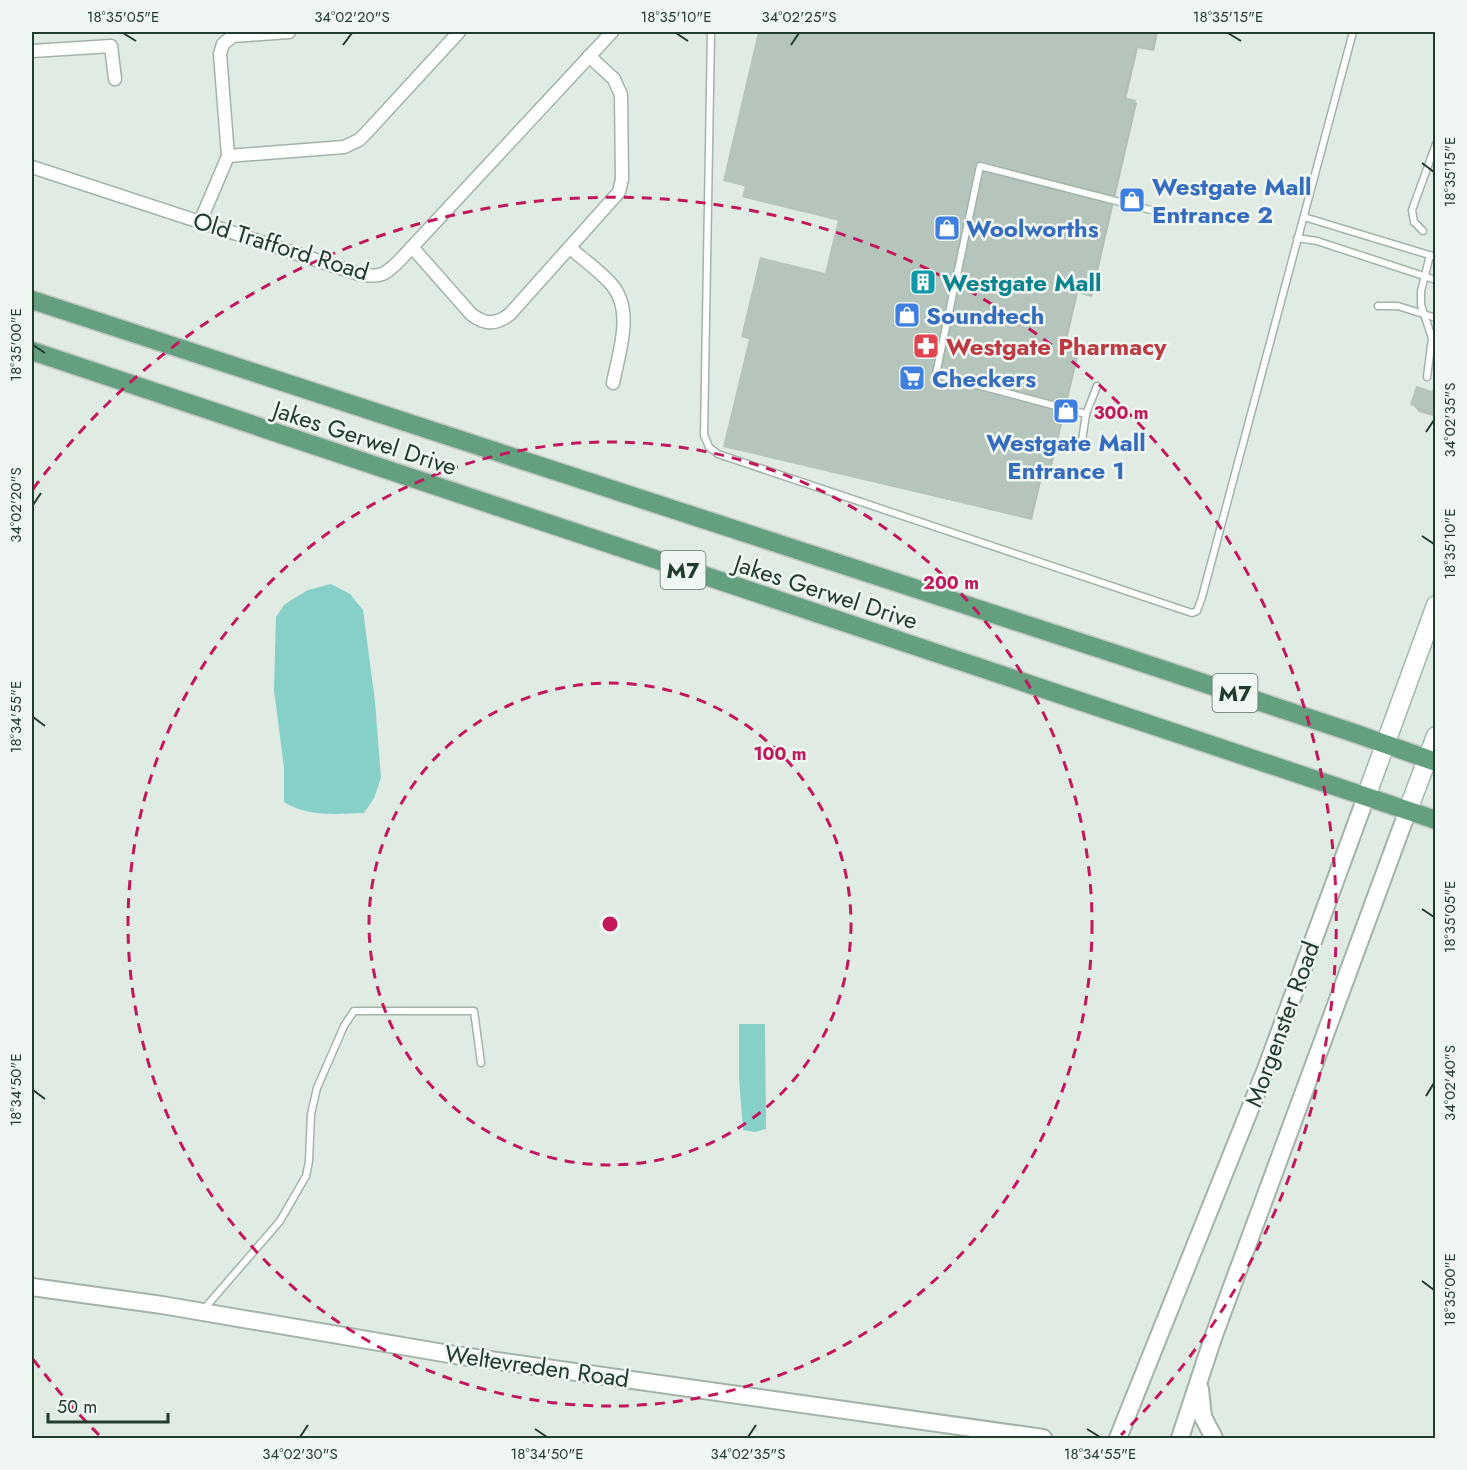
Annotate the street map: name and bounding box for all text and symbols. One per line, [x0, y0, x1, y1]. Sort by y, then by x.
text: 18°35'05"E [87, 6, 159, 28]
text: 34°02'20"S [314, 6, 390, 28]
text: 18°35'10"E [640, 6, 712, 28]
text: 34°02'25"S [761, 6, 837, 28]
text: 18°35'15"E [1193, 6, 1263, 28]
text: 18°35'15"E [1439, 137, 1461, 207]
place label: Westgate Mall Entrance 2 [1152, 169, 1311, 232]
shop icon: Westgate Mall Entrance 2 [1117, 185, 1147, 215]
street label: Old Trafford Road [189, 203, 373, 289]
place label: Woolworths [966, 211, 1099, 246]
shop icon: Woolworths [932, 213, 962, 243]
place label: Westgate Mall [942, 265, 1101, 300]
building icon: Westgate Mall [908, 267, 938, 297]
place label: Soundtech [926, 298, 1044, 333]
shop icon: Soundtech [892, 300, 922, 330]
text: 18°35'00"E [5, 308, 27, 382]
place label: Westgate Pharmacy [946, 329, 1167, 364]
pharmacy icon: Westgate Pharmacy [911, 331, 941, 361]
place label: Checkers [932, 361, 1036, 396]
supermarket icon: Checkers [897, 363, 927, 393]
text: 34°02'35"S [1439, 383, 1461, 457]
street label: Jakes Gerwel Drive [266, 391, 461, 484]
shop icon: Westgate Mall Entrance 1 [1051, 396, 1081, 426]
text: 300 m [1093, 400, 1149, 426]
place label: Westgate Mall Entrance 1 [986, 425, 1146, 488]
text: 34°02'20"S [5, 467, 27, 543]
text: 18°35'10"E [1439, 508, 1461, 580]
street label: Jakes Gerwel Drive [727, 545, 922, 638]
road number: M7 [660, 551, 706, 589]
text: 200 m [923, 570, 979, 596]
road number: M7 [1212, 674, 1258, 712]
text: 18°34'55"E [5, 681, 27, 753]
text: 100 m [753, 741, 807, 767]
text: 18°35'05"E [1439, 881, 1461, 953]
centre of rings [600, 914, 620, 934]
street label: Morgenster Road [1236, 936, 1328, 1112]
text: 34°02'40"S [1439, 1045, 1461, 1121]
text: 18°34'50"E [5, 1053, 27, 1127]
text: 18°35'00"E [1439, 1253, 1461, 1327]
street label: Weltevreden Road [443, 1336, 631, 1396]
scale bar [48, 1386, 168, 1424]
text: 50 m [57, 1394, 97, 1420]
text: 34°02'30"S [262, 1443, 338, 1465]
text: 18°34'50"E [510, 1443, 584, 1465]
text: 34°02'35"S [711, 1443, 785, 1465]
text: 18°34'55"E [1064, 1443, 1136, 1465]

